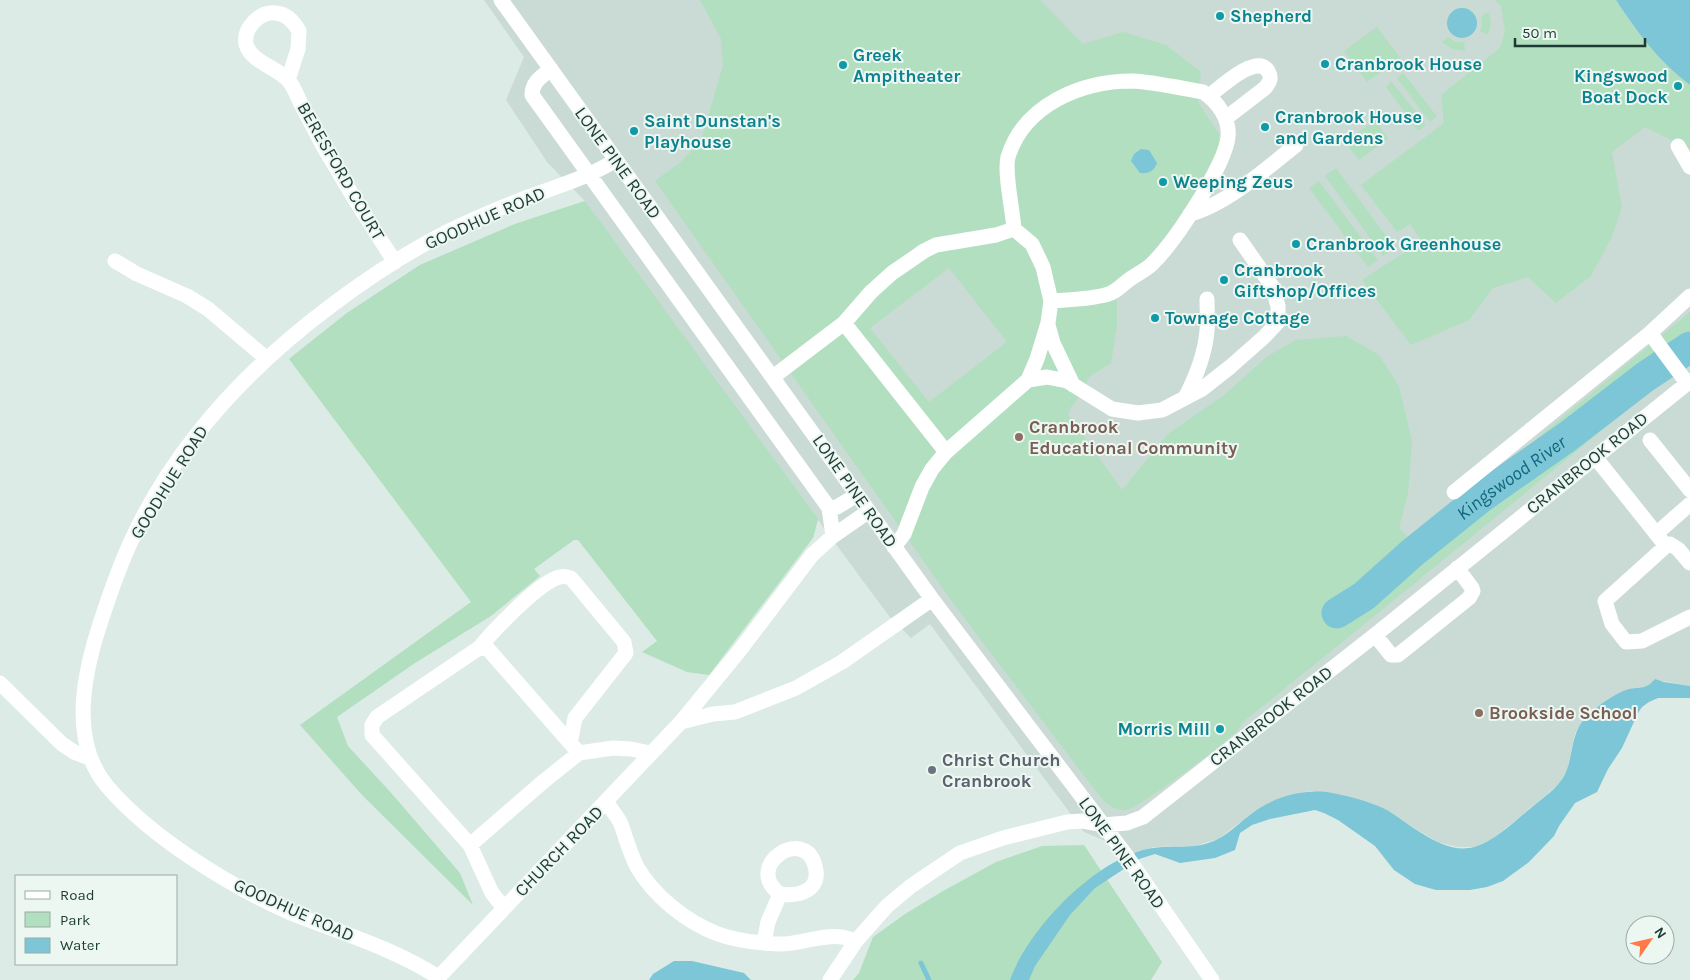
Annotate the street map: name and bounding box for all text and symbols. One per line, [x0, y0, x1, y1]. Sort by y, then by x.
place label: Shepherd [1230, 5, 1312, 27]
marker: Shepherd [1214, 10, 1226, 22]
scale bar [1515, 15, 1645, 47]
text: 50 m [1522, 24, 1557, 42]
place label: Greek Ampitheater [853, 44, 960, 87]
place label: Cranbrook House [1335, 53, 1482, 75]
marker: Cranbrook House [1319, 58, 1331, 70]
marker: Greek Ampitheater [837, 59, 849, 71]
place label: Kingswood Boat Dock [1574, 65, 1668, 108]
marker: Kingswood Boat Dock [1672, 80, 1684, 92]
street label: BERESFORD COURT [292, 98, 390, 244]
street label: LONE PINE ROAD [570, 103, 666, 223]
place label: Cranbrook House and Gardens [1275, 106, 1422, 149]
place label: Saint Dunstan's Playhouse [644, 110, 781, 153]
marker: Cranbrook House and Gardens [1259, 121, 1271, 133]
marker: Saint Dunstan's Playhouse [628, 125, 640, 137]
place label: Weeping Zeus [1173, 171, 1293, 193]
marker: Weeping Zeus [1157, 176, 1169, 188]
street label: GOODHUE ROAD [421, 182, 549, 254]
place label: Cranbrook Greenhouse [1306, 233, 1501, 255]
marker: Cranbrook Greenhouse [1290, 238, 1302, 250]
place label: Cranbrook Giftshop/Offices [1234, 259, 1376, 302]
marker: Cranbrook Giftshop/Offices [1218, 274, 1230, 286]
place label: Townage Cottage [1165, 307, 1309, 329]
marker: Townage Cottage [1149, 312, 1161, 324]
street label: CRANBROOK ROAD [1522, 407, 1652, 519]
place label: Cranbrook Educational Community [1029, 416, 1237, 459]
street label: GOODHUE ROAD [125, 421, 213, 543]
street label: LONE PINE ROAD [808, 430, 902, 552]
water label: Kingswood River [1452, 430, 1572, 525]
marker: Cranbrook Educational Community [1013, 431, 1025, 443]
street label: CRANBROOK ROAD [1205, 661, 1337, 771]
place label: Brookside School [1489, 702, 1637, 724]
marker: Brookside School [1473, 707, 1485, 719]
place label: Morris Mill [1117, 718, 1210, 740]
marker: Morris Mill [1214, 723, 1226, 735]
place label: Christ Church Cranbrook [942, 749, 1060, 792]
marker: Christ Church Cranbrook [926, 764, 938, 776]
street label: LONE PINE ROAD [1074, 793, 1170, 913]
street label: CHURCH ROAD [510, 801, 608, 901]
street label: GOODHUE ROAD [230, 874, 358, 946]
legend [15, 875, 178, 965]
text: Road [60, 886, 95, 904]
text: Park [60, 911, 90, 929]
north arrow [1625, 915, 1675, 965]
text: N [1651, 924, 1670, 942]
text: Water [60, 936, 101, 954]

